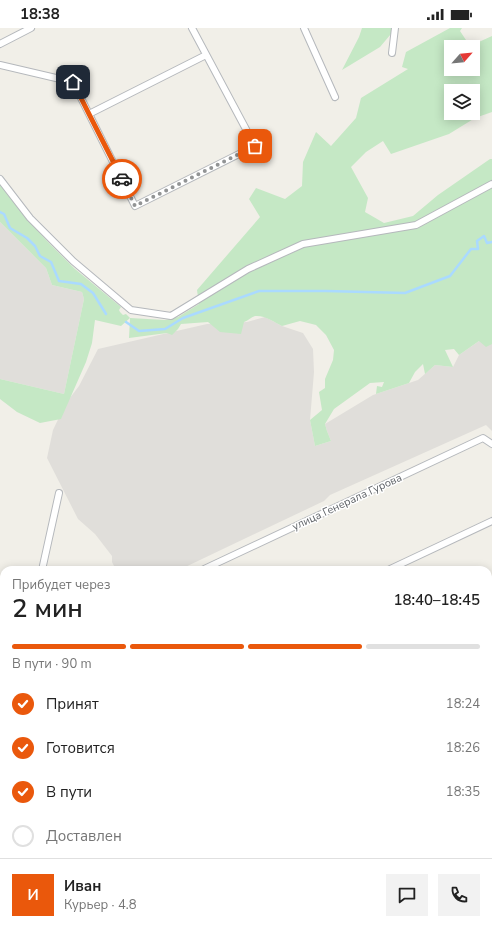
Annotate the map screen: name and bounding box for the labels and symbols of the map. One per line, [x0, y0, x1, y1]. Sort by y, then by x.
north arrow [444, 40, 480, 76]
pin [56, 65, 90, 99]
pin [238, 129, 272, 163]
courier [102, 159, 142, 199]
street label: улица Генерала Гурова [290, 470, 404, 534]

